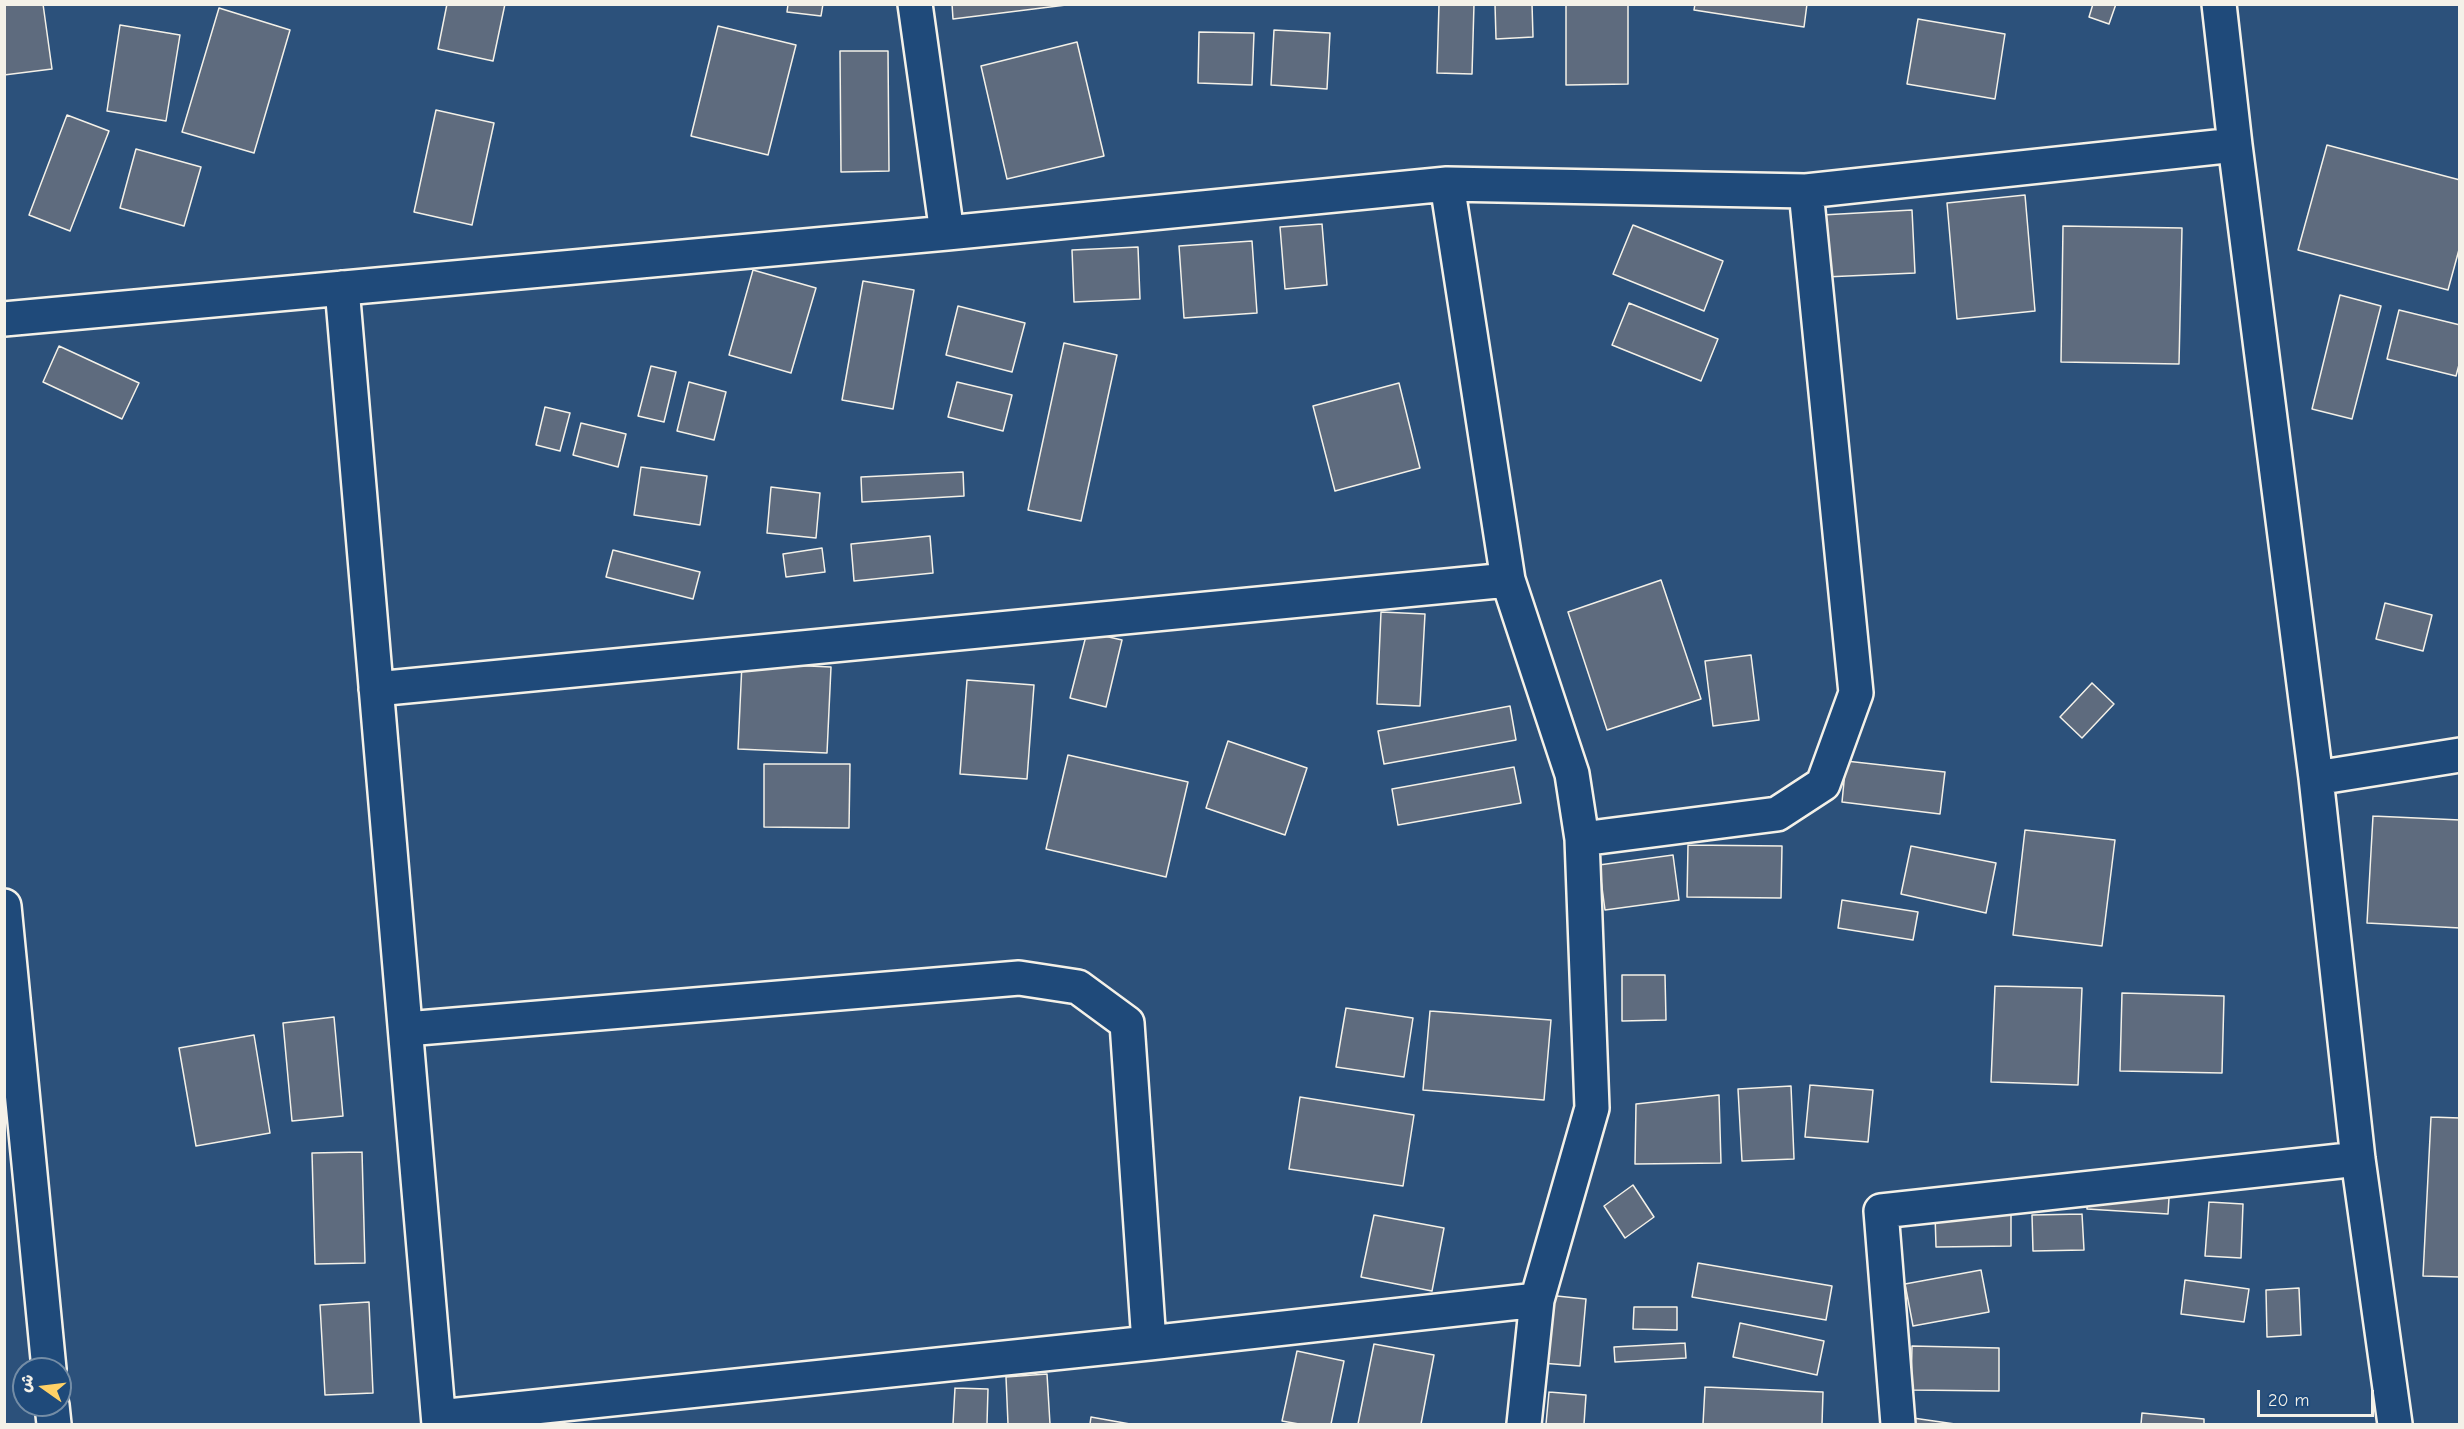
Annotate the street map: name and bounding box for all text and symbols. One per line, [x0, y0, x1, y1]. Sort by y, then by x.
north arrow [12, 1357, 72, 1417]
text: ش [16, 1372, 37, 1394]
scale bar [2260, 1378, 2377, 1416]
text: 20 m [2268, 1390, 2309, 1411]

